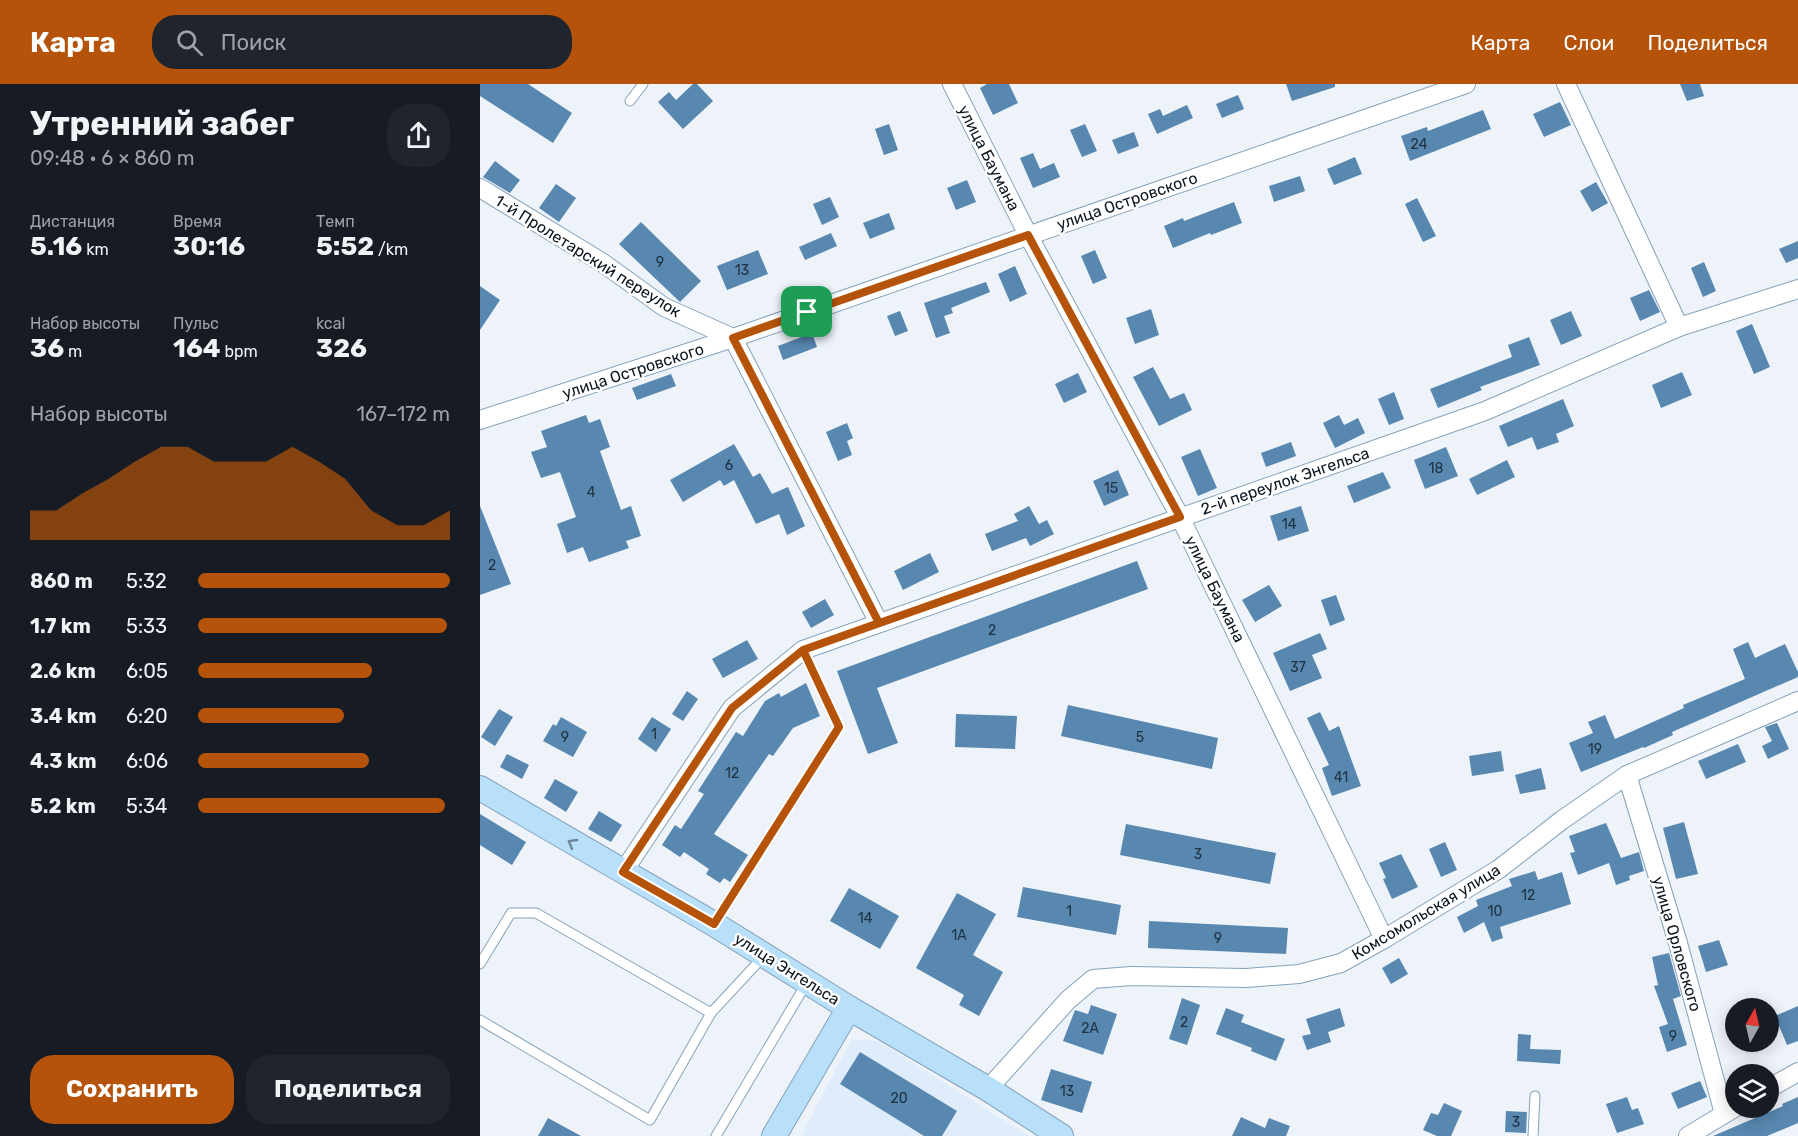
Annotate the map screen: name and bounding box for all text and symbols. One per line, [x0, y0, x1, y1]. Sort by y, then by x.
search box [152, 15, 572, 69]
text: Карта [30, 26, 116, 59]
icon: search [173, 26, 206, 59]
text: Поиск [221, 29, 286, 56]
text: Карта [1470, 30, 1530, 55]
text: Слои [1563, 30, 1614, 55]
text: Поделиться [1647, 30, 1768, 55]
street label: улица Баумана [954, 102, 1024, 214]
text: Утренний забег [30, 104, 294, 143]
button: share [387, 104, 450, 167]
house number: 24 [1411, 136, 1428, 153]
text: 09:48 · 6 × 860 m [30, 146, 194, 170]
street label: улица Островского [1054, 168, 1200, 234]
street label: 1-й Пролетарский переулок [491, 191, 685, 321]
text: Дистанция [30, 212, 115, 231]
text: Время [173, 212, 222, 231]
text: Темп [316, 212, 355, 231]
text: 5.16 [30, 231, 82, 262]
text: 30:16 [173, 231, 245, 262]
text: 5:52 [316, 231, 374, 262]
text: km [82, 240, 109, 259]
text: /km [374, 240, 408, 259]
house number: 9 [656, 254, 664, 271]
house number: 13 [735, 262, 749, 279]
pin [781, 286, 832, 337]
icon: arrive [790, 295, 823, 328]
text: Набор высоты [30, 314, 140, 333]
text: Пульс [173, 314, 219, 333]
text: kcal [316, 314, 345, 333]
text: 36 [30, 333, 64, 364]
text: 164 [173, 333, 221, 364]
text: 326 [316, 333, 367, 364]
street label: улица Островского [560, 339, 706, 403]
text: m [64, 342, 82, 361]
text: bpm [221, 342, 258, 361]
text: Набор высоты [30, 402, 168, 426]
text: 167–172 m [356, 402, 450, 426]
street label: 2-й переулок Энгельса [1198, 443, 1372, 519]
house number: 6 [725, 457, 733, 474]
house number: 18 [1429, 460, 1444, 477]
house number: 15 [1104, 480, 1118, 497]
house number: 4 [587, 484, 596, 501]
house number: 14 [1282, 516, 1297, 533]
street label: улица Баумана [1181, 533, 1249, 645]
house number: 2 [488, 557, 496, 574]
text: 860 m [30, 569, 93, 593]
text: 5:32 [126, 569, 167, 593]
text: 1.7 km [30, 614, 91, 638]
text: 5:33 [126, 614, 167, 638]
house number: 2 [988, 622, 996, 639]
text: 2.6 km [30, 659, 96, 683]
text: 6:05 [126, 659, 168, 683]
house number: 37 [1290, 659, 1306, 676]
text: 3.4 km [30, 704, 97, 728]
text: 6:20 [126, 704, 168, 728]
house number: 1 [651, 726, 657, 743]
house number: 9 [561, 729, 569, 746]
house number: 5 [1136, 729, 1144, 746]
house number: 19 [1588, 741, 1602, 758]
text: 4.3 km [30, 749, 97, 773]
text: 6:06 [126, 749, 168, 773]
house number: 12 [725, 765, 739, 782]
house number: 41 [1334, 769, 1348, 786]
text: 5.2 km [30, 794, 96, 818]
text: 5:34 [126, 794, 167, 818]
one-way arrow [568, 838, 578, 850]
house number: 3 [1194, 846, 1202, 863]
street label: Комсомольская улица [1348, 860, 1504, 964]
street label: улица Орловского [1649, 874, 1705, 1014]
house number: 12 [1521, 887, 1535, 904]
house number: 1 [1066, 903, 1072, 920]
house number: 10 [1488, 903, 1503, 920]
house number: 14 [858, 910, 873, 927]
house number: 1А [951, 927, 967, 944]
street label: улица Энгельса [731, 929, 843, 1009]
house number: 9 [1214, 930, 1222, 947]
north arrow [1725, 998, 1779, 1052]
map controls [1725, 998, 1779, 1118]
house number: 2 [1180, 1014, 1188, 1031]
house number: 2А [1081, 1020, 1099, 1037]
house number: 9 [1669, 1028, 1677, 1045]
button: Сохранить [30, 1055, 234, 1124]
button: Поделиться [246, 1055, 450, 1124]
button: layers [1725, 1064, 1779, 1118]
house number: 13 [1060, 1083, 1074, 1100]
house number: 20 [890, 1090, 908, 1107]
house number: 3 [1512, 1114, 1520, 1131]

